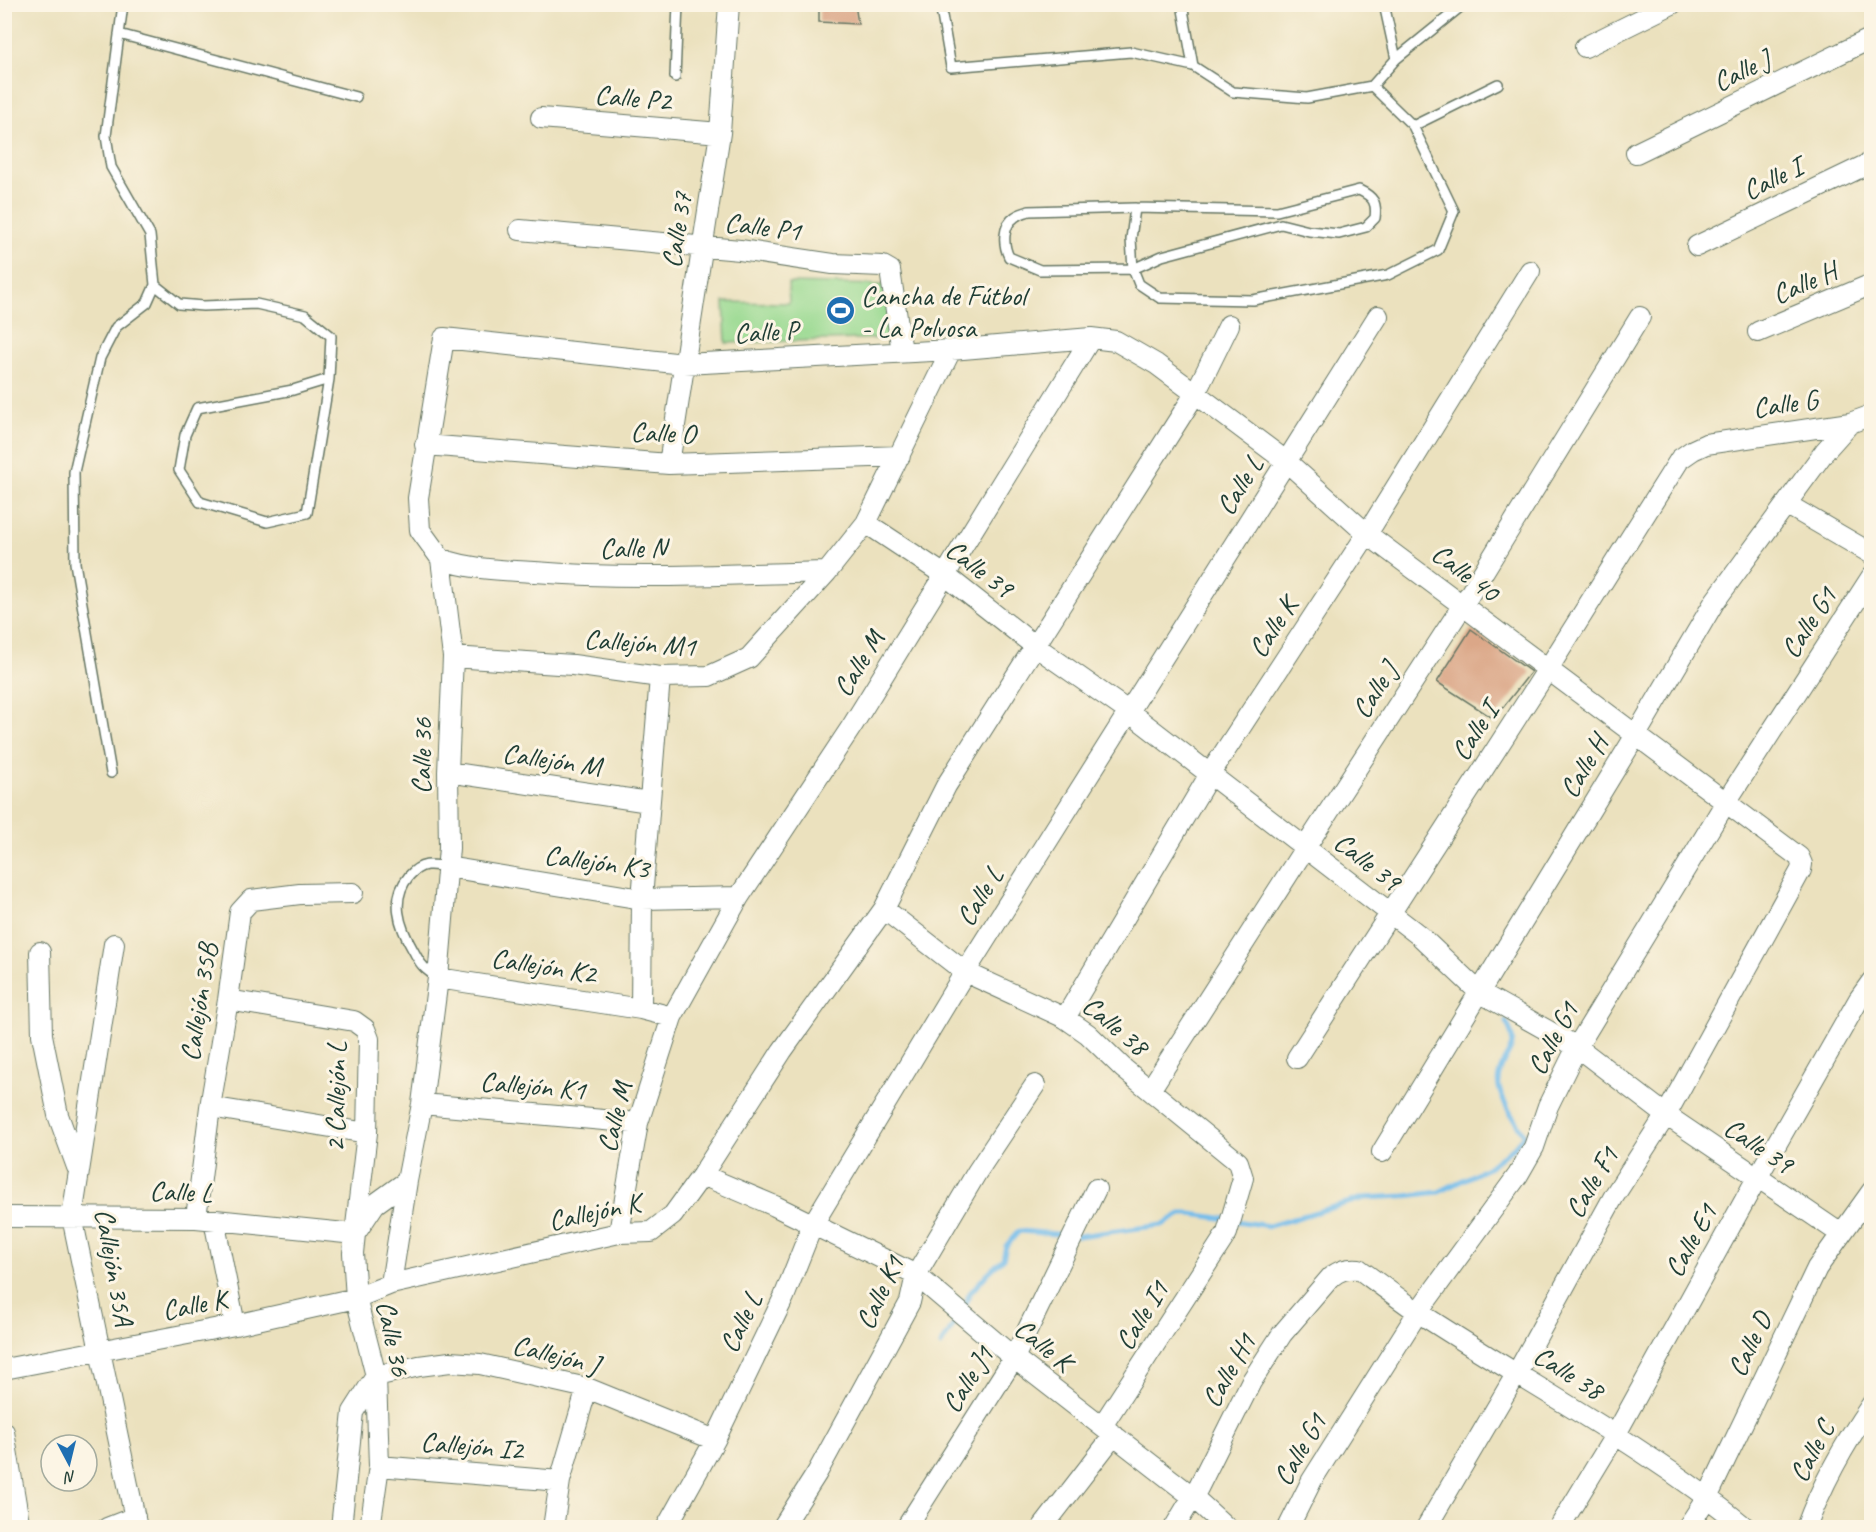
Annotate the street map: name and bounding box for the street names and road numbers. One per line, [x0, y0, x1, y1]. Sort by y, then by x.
street label: Calle J [1707, 40, 1780, 99]
street label: Calle P2 [593, 77, 675, 118]
street label: Calle I [1737, 147, 1813, 208]
street label: Calle 37 [653, 188, 700, 270]
street label: Calle P1 [723, 204, 804, 249]
street label: Calle H [1767, 252, 1846, 312]
street label: Calle P [733, 312, 803, 351]
street label: Calle G [1751, 381, 1823, 425]
street label: Calle O [630, 414, 699, 451]
street label: Calle L [1208, 449, 1271, 521]
street label: Calle N [600, 530, 670, 565]
street label: Calle 39 [939, 532, 1022, 607]
street label: Calle 40 [1425, 536, 1508, 611]
street label: Calle G1 [1773, 579, 1845, 664]
street label: Calle K [1240, 586, 1308, 664]
street label: Callejón M1 [583, 621, 698, 664]
street label: Calle M [825, 622, 893, 703]
street label: Calle J [1344, 652, 1408, 725]
street label: Calle I [1443, 691, 1509, 767]
street label: Calle 36 [403, 716, 440, 794]
street label: Calle H [1551, 725, 1618, 804]
street label: Callejón M [500, 735, 606, 784]
street label: Calle 39 [1327, 824, 1410, 900]
street label: Callejón K3 [542, 837, 654, 887]
street label: Calle L [948, 860, 1011, 932]
street label: Callejón 35B [172, 938, 225, 1063]
street label: Callejón K2 [489, 940, 601, 991]
street label: Calle 38 [1075, 988, 1158, 1065]
street label: Calle G1 [1519, 995, 1587, 1081]
street label: 2 Callejón L [317, 1040, 354, 1152]
street label: Callejón K1 [479, 1063, 588, 1108]
street label: Calle M [589, 1077, 640, 1156]
street label: Calle 39 [1717, 1110, 1802, 1183]
street label: Calle F1 [1557, 1139, 1627, 1224]
street label: Calle L [149, 1173, 213, 1210]
street label: Callejón K [545, 1183, 649, 1238]
street label: Calle E1 [1656, 1196, 1725, 1283]
street label: Callejón 35A [87, 1206, 142, 1330]
street label: Calle K1 [847, 1249, 912, 1335]
street label: Calle I1 [1107, 1273, 1177, 1356]
street label: Calle K [159, 1280, 234, 1328]
street label: Calle L [711, 1286, 770, 1358]
street label: Calle 36 [368, 1297, 419, 1380]
street label: Calle D [1719, 1305, 1781, 1382]
street label: Calle K [1008, 1310, 1084, 1382]
street label: Calle H1 [1193, 1326, 1264, 1413]
street label: Callejón J [509, 1327, 607, 1383]
street label: Calle 38 [1527, 1337, 1612, 1409]
street label: Calle J1 [934, 1338, 1002, 1419]
street label: Calle G1 [1265, 1406, 1335, 1491]
street label: Calle C [1781, 1412, 1844, 1488]
street label: Callejón I2 [419, 1424, 527, 1468]

